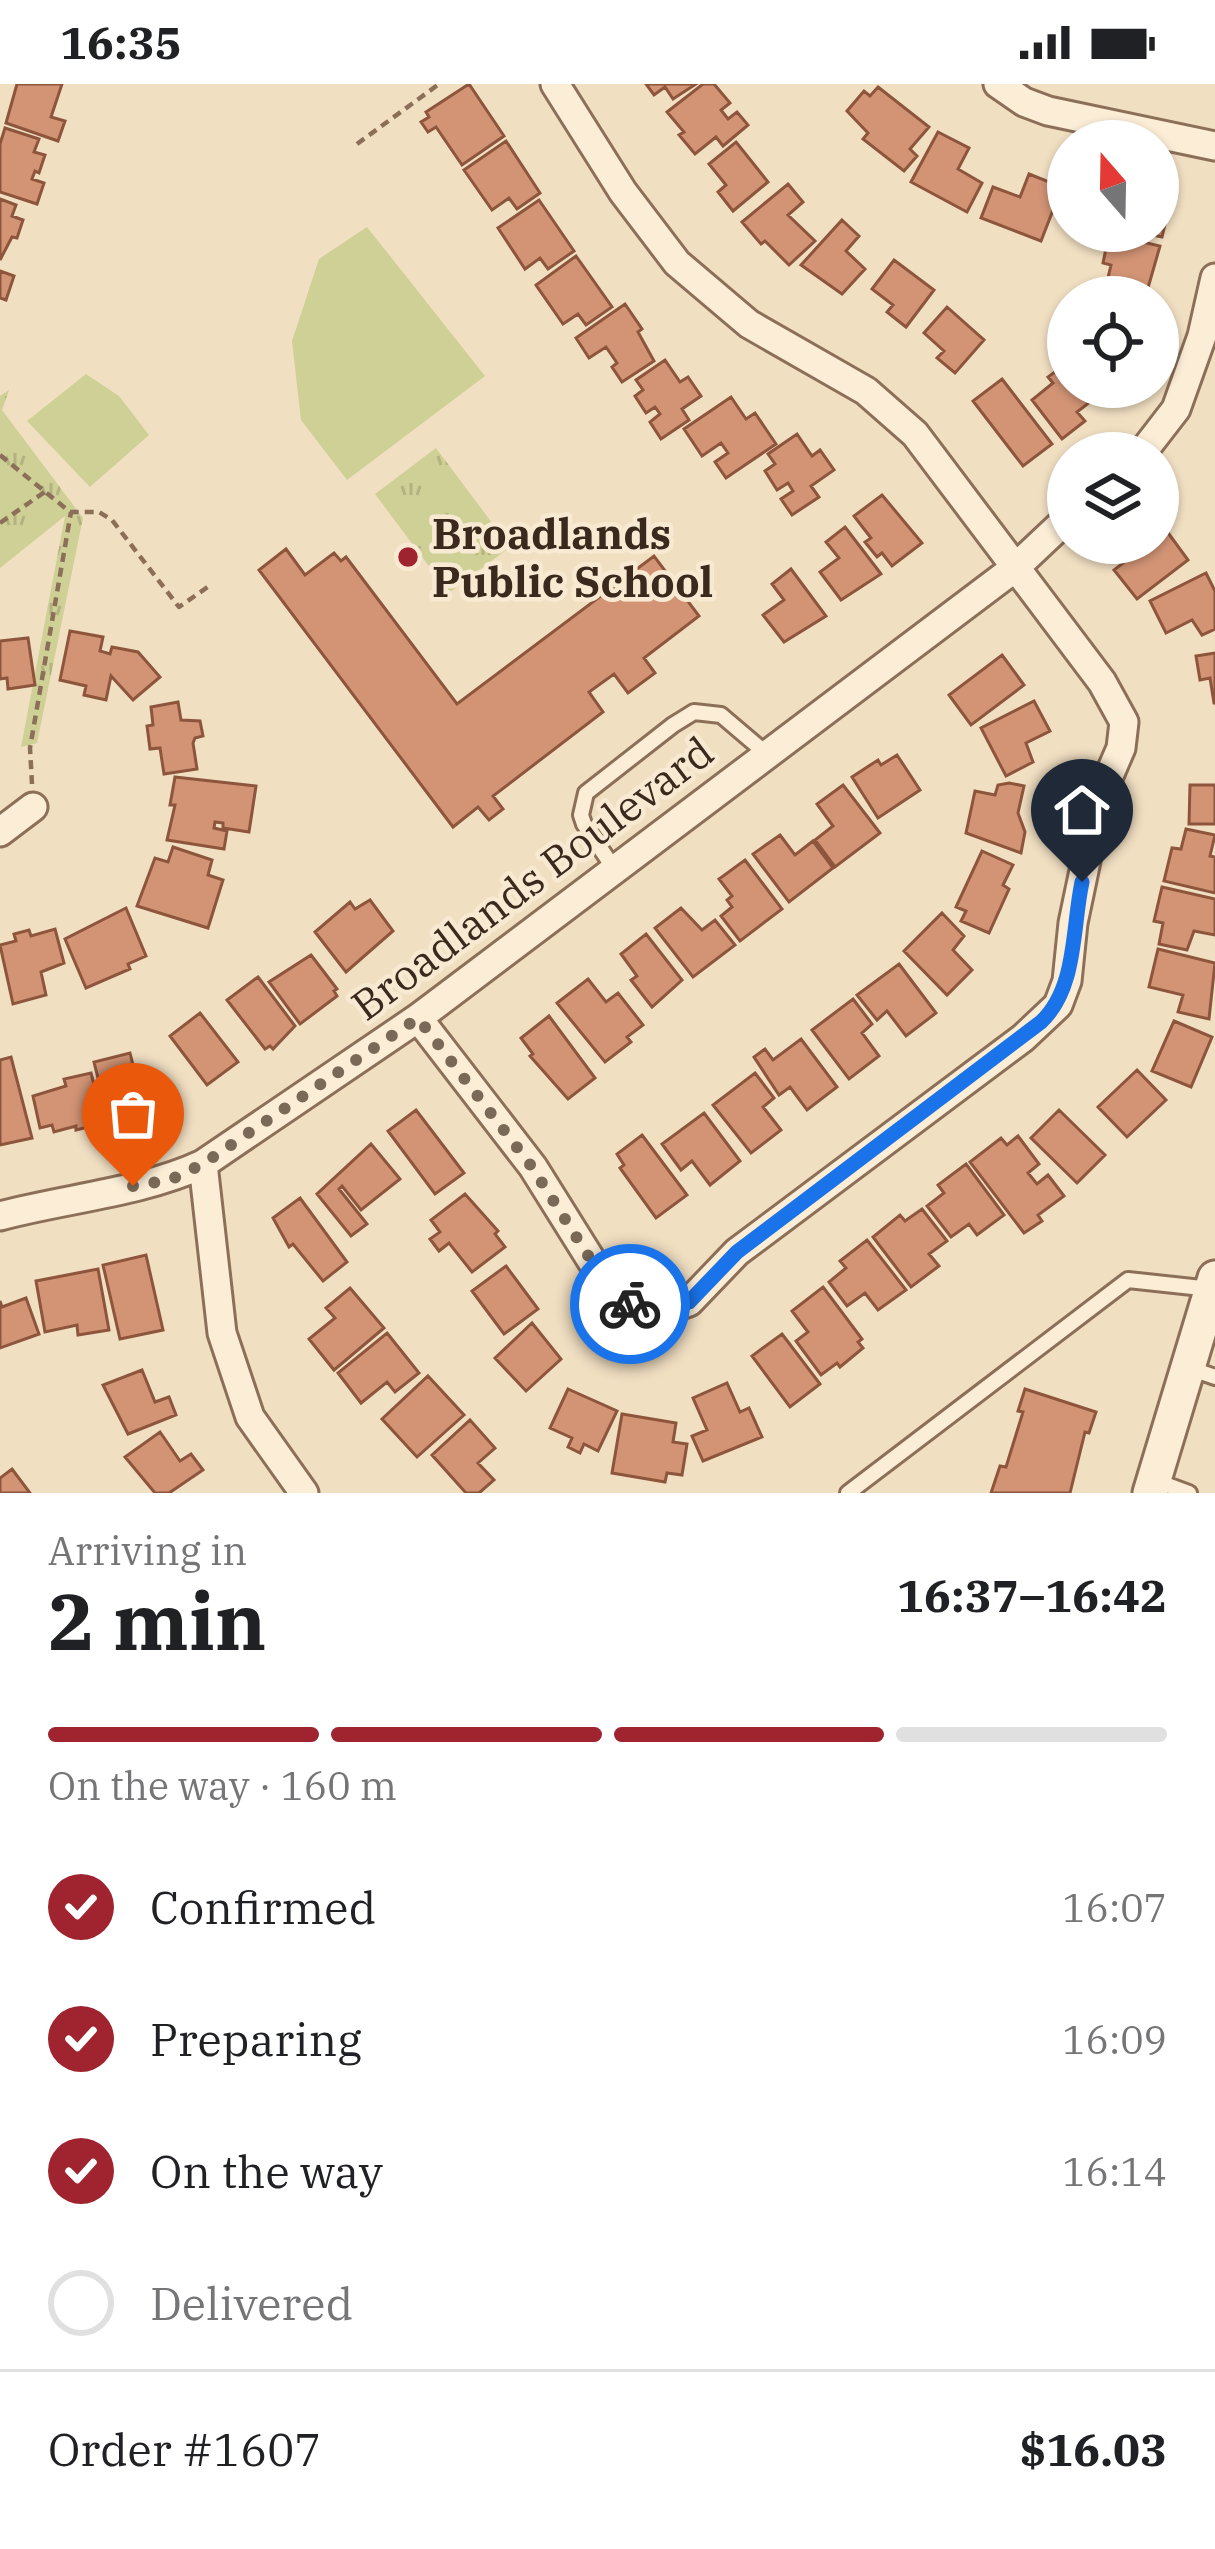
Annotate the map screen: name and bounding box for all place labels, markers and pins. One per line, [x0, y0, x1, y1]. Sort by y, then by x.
place label: Broadlands Public School [432, 506, 713, 609]
marker: Broadlands Public School [395, 544, 421, 570]
pin [1031, 759, 1133, 882]
pin [82, 1063, 184, 1186]

